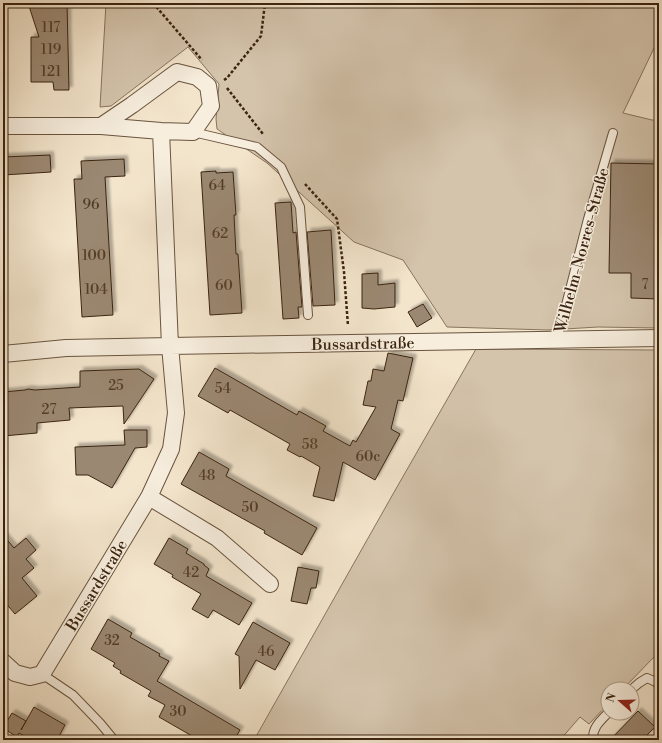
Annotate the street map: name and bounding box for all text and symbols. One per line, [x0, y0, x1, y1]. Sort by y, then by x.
house number: 117 [42, 19, 60, 37]
house number: 119 [41, 41, 61, 59]
house number: 121 [41, 63, 61, 81]
street label: Wilhelm-Norres-Straße [550, 166, 614, 336]
house number: 64 [208, 177, 226, 195]
house number: 96 [83, 196, 100, 214]
house number: 62 [212, 225, 228, 243]
house number: 100 [82, 247, 106, 265]
house number: 7 [641, 276, 649, 294]
house number: 60 [215, 277, 233, 295]
house number: 104 [84, 281, 108, 299]
street label: Bussardstraße [310, 333, 415, 355]
house number: 25 [108, 377, 124, 395]
house number: 54 [215, 380, 231, 398]
house number: 27 [42, 401, 56, 419]
house number: 58 [302, 436, 318, 454]
house number: 60c [356, 448, 380, 466]
house number: 48 [199, 467, 215, 485]
house number: 50 [242, 499, 259, 517]
street label: Bussardstraße [61, 536, 132, 636]
house number: 42 [183, 564, 199, 582]
house number: 32 [104, 632, 120, 650]
house number: 46 [258, 643, 275, 661]
north arrow [600, 681, 640, 721]
text: N [603, 691, 620, 704]
house number: 30 [169, 703, 187, 721]

